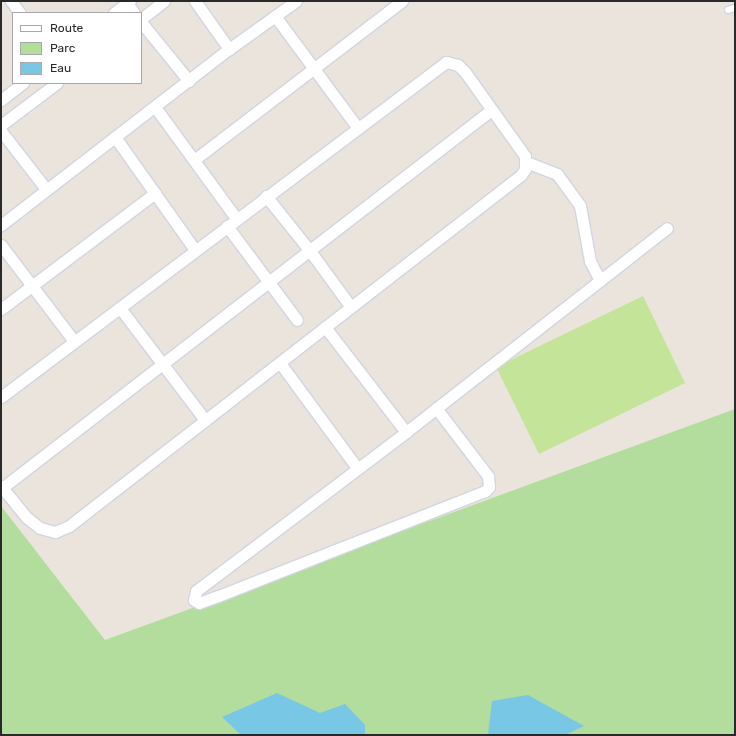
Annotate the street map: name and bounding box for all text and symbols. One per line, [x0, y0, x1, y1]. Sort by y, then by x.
legend [12, 12, 142, 84]
text: Route [50, 21, 83, 35]
text: Parc [50, 41, 75, 55]
text: Eau [50, 61, 71, 75]

